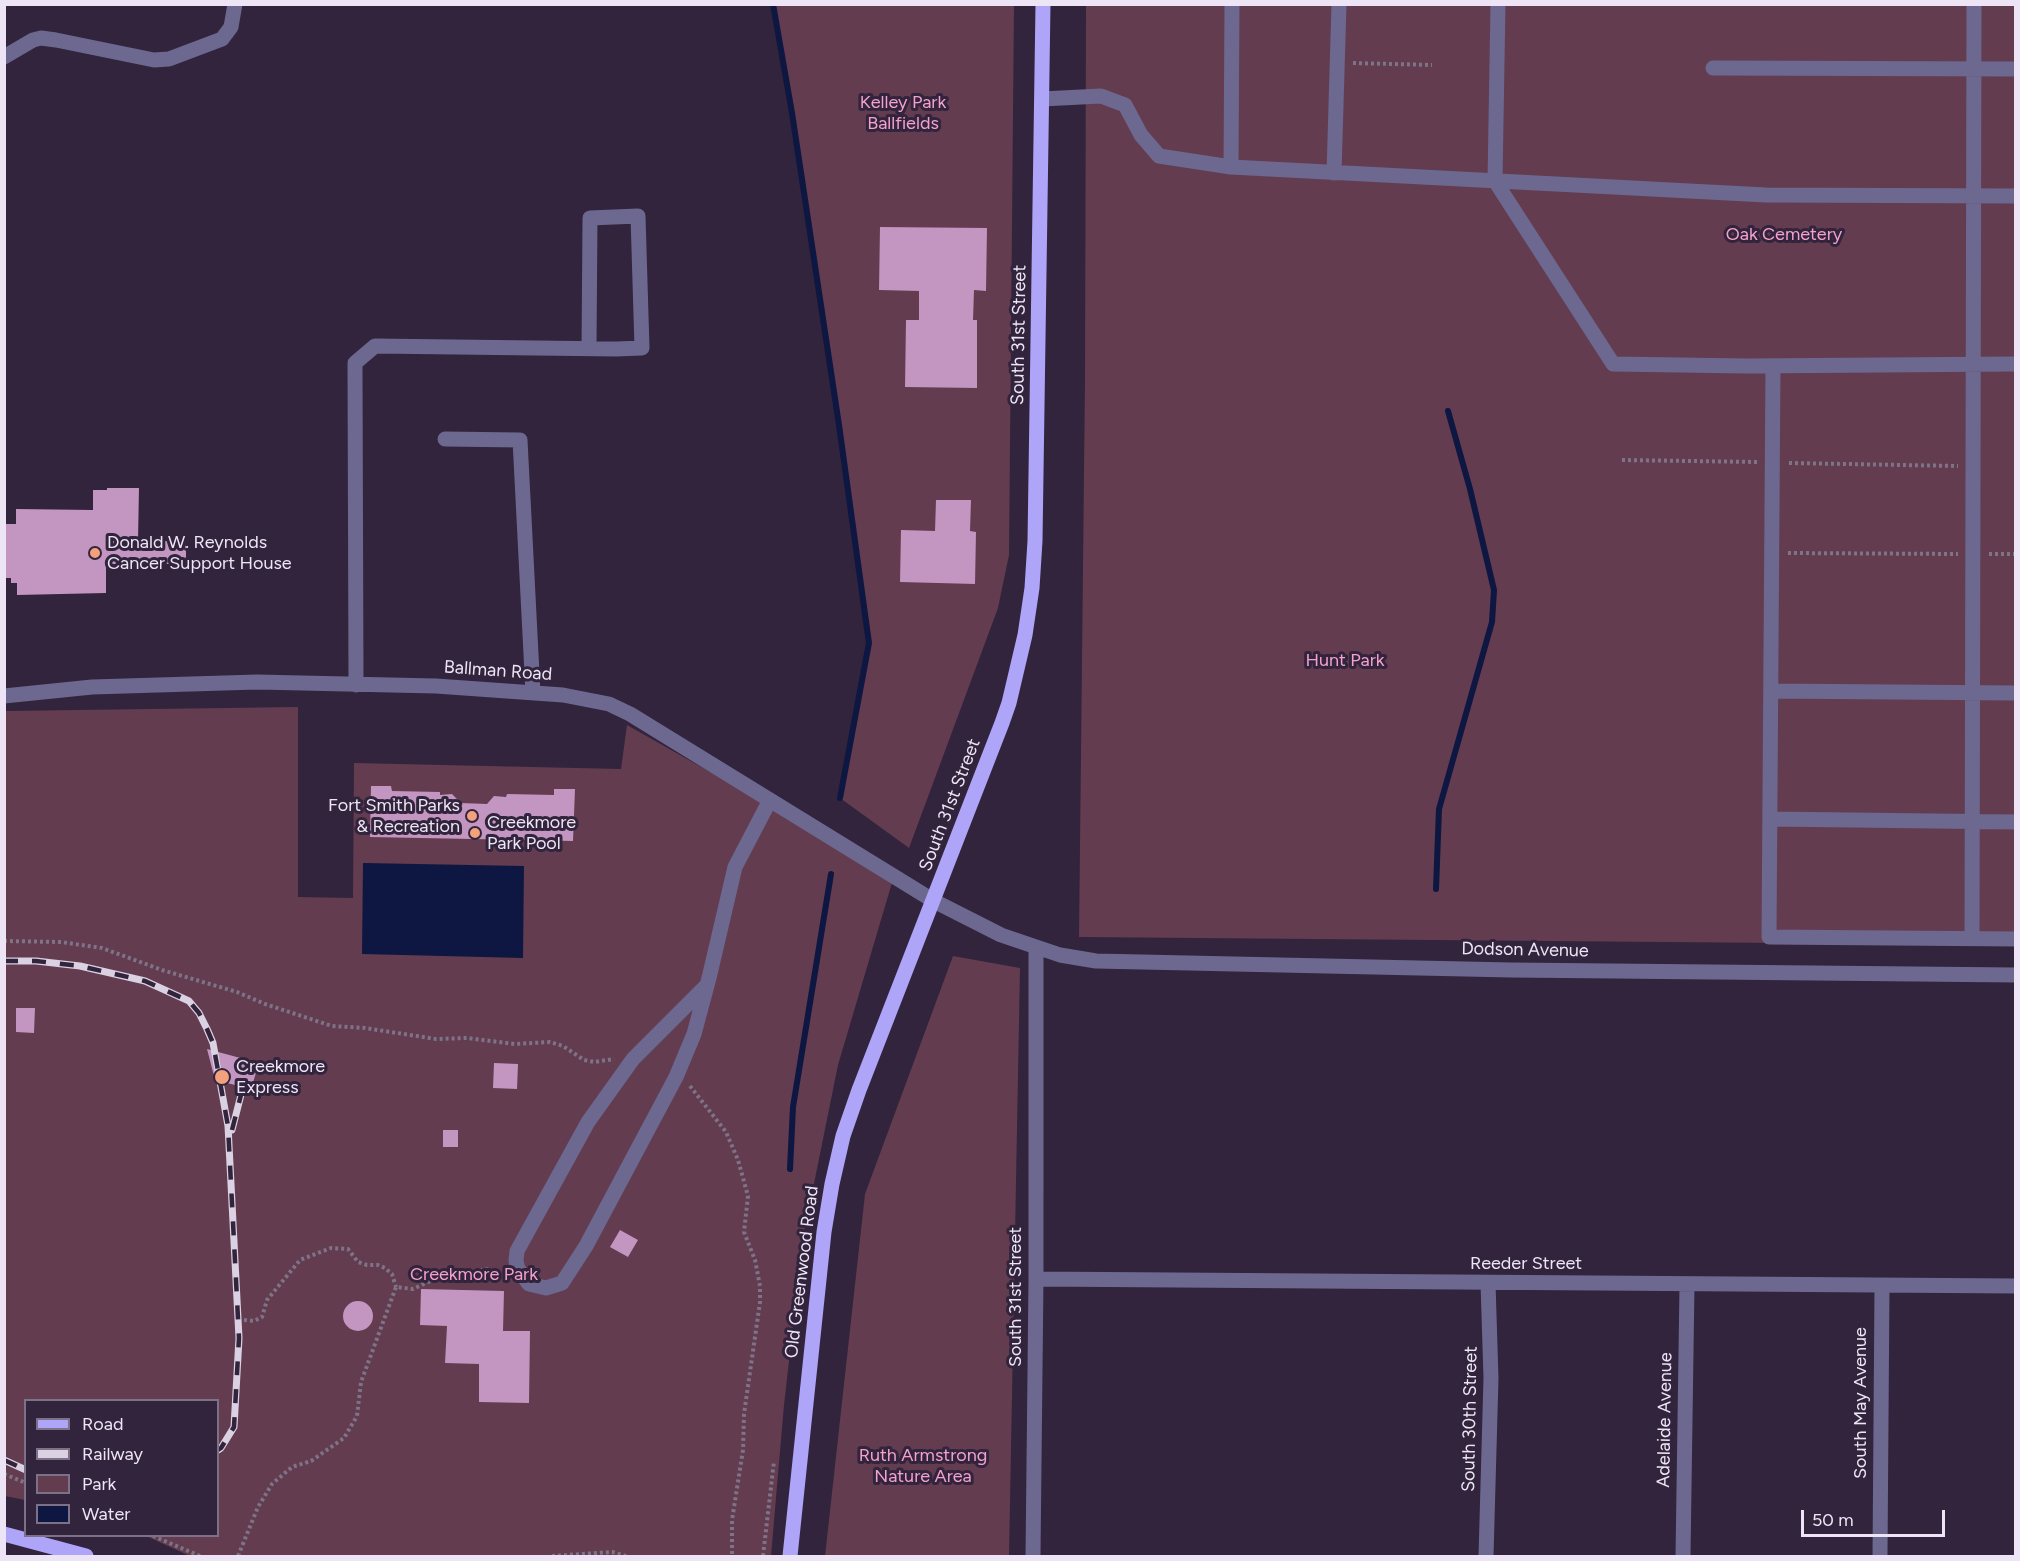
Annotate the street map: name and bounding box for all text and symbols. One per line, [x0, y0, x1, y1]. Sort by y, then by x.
park label: Kelley Park Ballfields [860, 92, 946, 134]
park label: Oak Cemetery [1726, 224, 1842, 246]
street label: South 31st Street [1007, 265, 1031, 405]
place label: Donald W. Reynolds Cancer Support House [107, 532, 292, 574]
marker: Donald W. Reynolds Cancer Support House [88, 546, 102, 560]
park label: Hunt Park [1305, 650, 1385, 672]
street label: Ballman Road [443, 656, 553, 686]
street label: South 31st Street [915, 736, 985, 874]
place label: Fort Smith Parks & Recreation [328, 795, 460, 838]
marker: Fort Smith Parks & Recreation [465, 809, 479, 823]
place label: Creekmore Park Pool [487, 812, 576, 854]
marker: Creekmore Park Pool [468, 826, 482, 840]
street label: Dodson Avenue [1461, 938, 1589, 962]
place label: Creekmore Express [236, 1056, 325, 1098]
marker: Creekmore Express [213, 1068, 231, 1086]
street label: Old Greenwood Road [781, 1185, 823, 1359]
street label: South 31st Street [1005, 1227, 1027, 1367]
street label: Reeder Street [1470, 1253, 1582, 1275]
park label: Creekmore Park [410, 1264, 538, 1286]
street label: South May Avenue [1850, 1327, 1872, 1479]
street label: South 30th Street [1458, 1346, 1482, 1492]
street label: Adelaide Avenue [1653, 1352, 1677, 1488]
legend [24, 1399, 219, 1537]
text: Road [82, 1413, 123, 1435]
text: Railway [82, 1443, 143, 1465]
park label: Ruth Armstrong Nature Area [859, 1445, 987, 1488]
text: Park [82, 1473, 116, 1495]
scale bar [1804, 1498, 1948, 1536]
text: Water [82, 1503, 130, 1525]
text: 50 m [1812, 1509, 1854, 1531]

